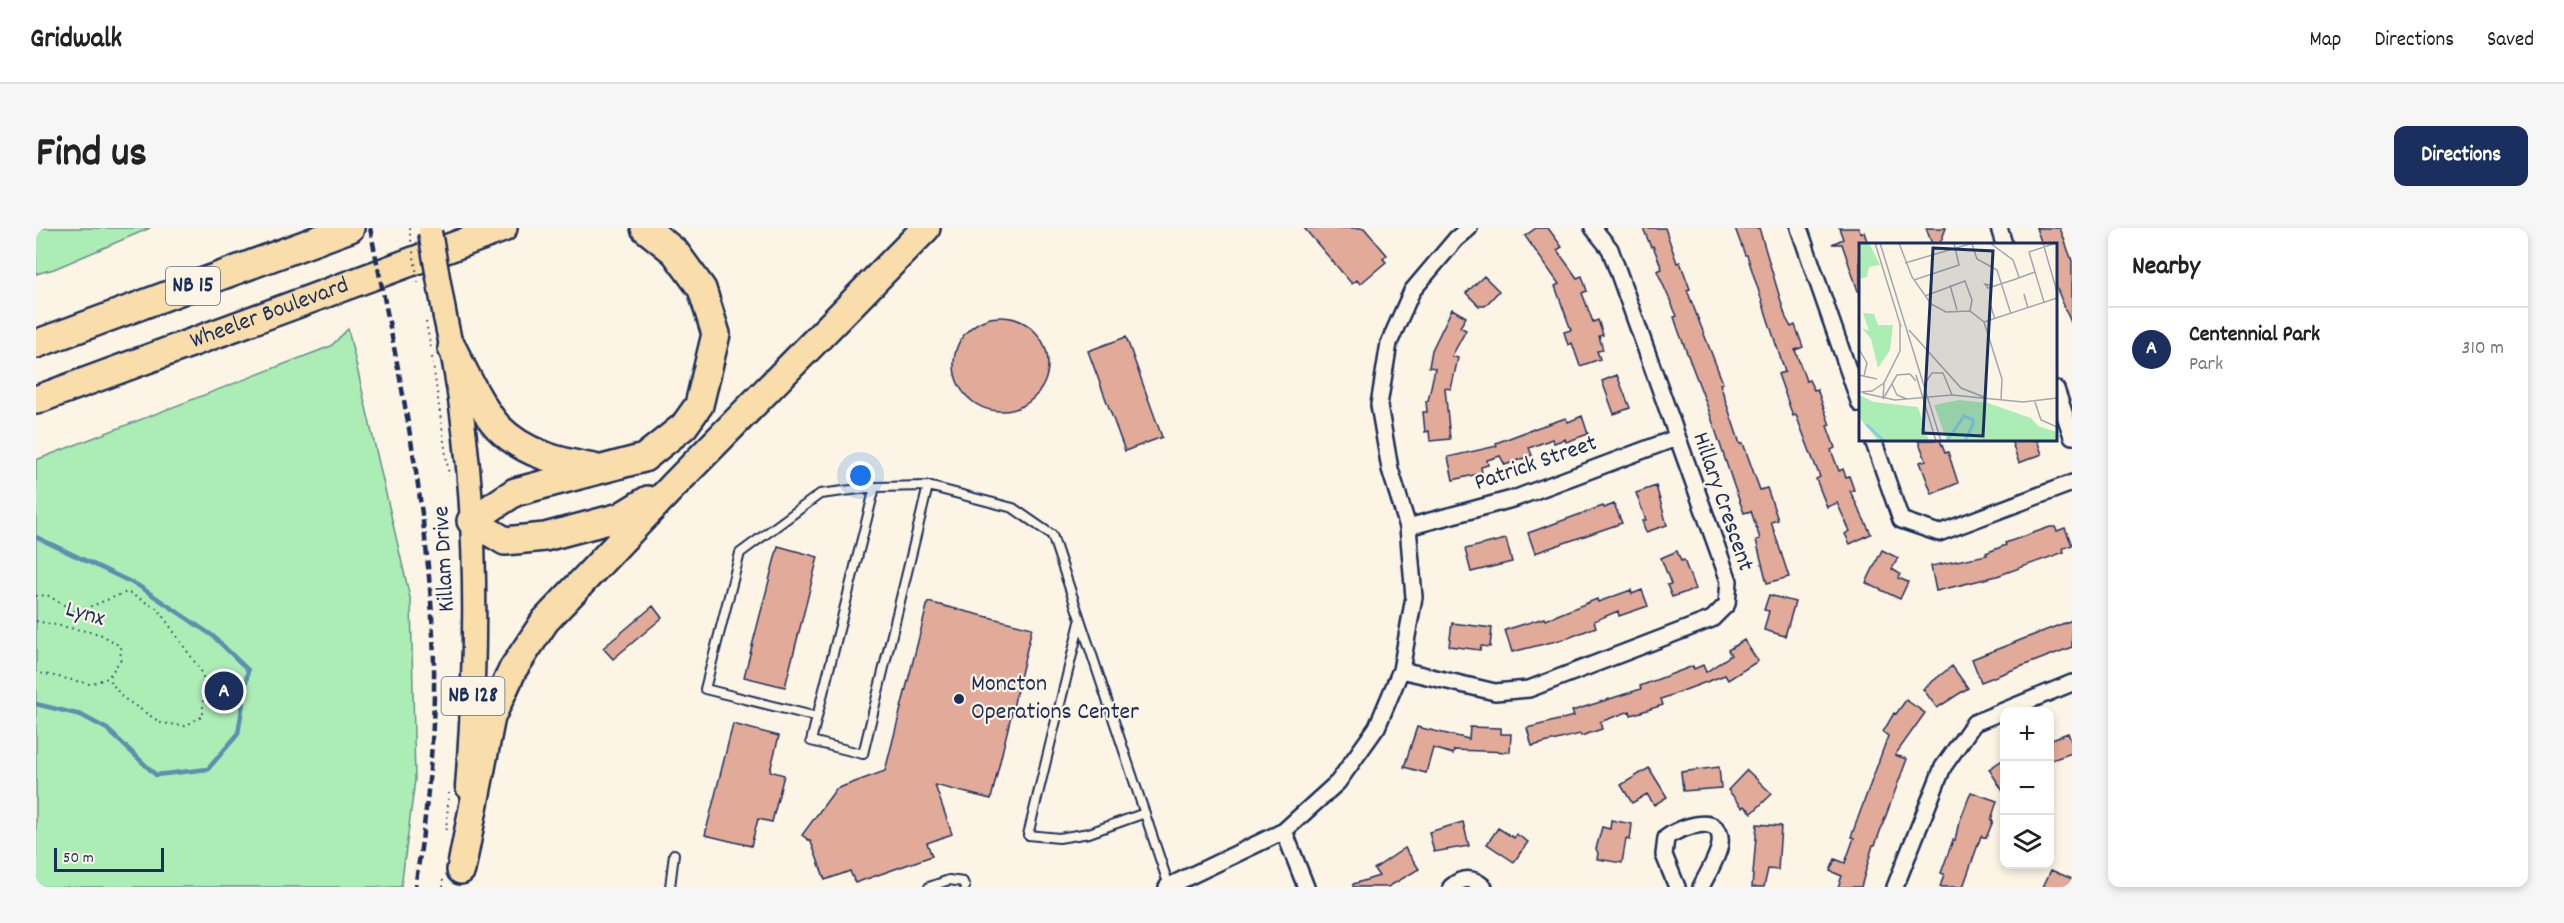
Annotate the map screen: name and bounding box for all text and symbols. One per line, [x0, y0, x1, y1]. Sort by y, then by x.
text: Gridwalk [30, 21, 122, 61]
text: Map [2310, 26, 2341, 56]
text: Directions [2374, 26, 2454, 56]
text: Saved [2487, 26, 2534, 56]
text: Find us [36, 126, 147, 186]
button: Directions [2394, 126, 2528, 186]
inset map [1859, 243, 2057, 441]
text: Nearby [2132, 249, 2200, 286]
road number: NB 15 [166, 267, 220, 305]
street label: Wheeler Boulevard [186, 269, 354, 359]
text: Centennial Park [2189, 320, 2320, 351]
text: A [2146, 335, 2157, 363]
text: 310 m [2462, 335, 2504, 363]
text: Park [2189, 351, 2223, 379]
street label: Patrick Street [1470, 427, 1602, 501]
street label: Hillary Crescent [1682, 428, 1762, 576]
your location [846, 461, 875, 490]
street label: Killam Drive [425, 505, 465, 613]
street label: Lynx [61, 593, 109, 637]
pin: A [204, 668, 243, 714]
place label: Moncton Operations Center [971, 668, 1139, 730]
road number: NB 128 [442, 677, 504, 715]
marker: Moncton Operations Center [952, 692, 966, 706]
map controls [2000, 707, 2054, 869]
button: + [2000, 707, 2054, 761]
button: − [2000, 761, 2054, 815]
button: layers [2000, 815, 2054, 869]
scale bar [54, 845, 164, 872]
text: 50 m [63, 847, 94, 870]

